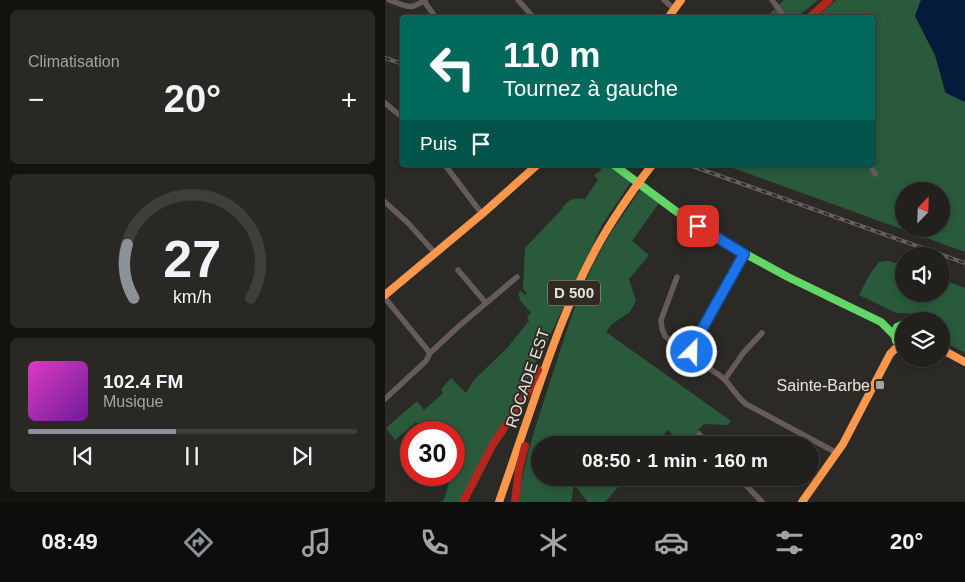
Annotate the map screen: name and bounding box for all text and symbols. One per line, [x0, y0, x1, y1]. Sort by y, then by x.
icon: left [420, 35, 485, 100]
text: 110 m [503, 35, 600, 74]
text: Climatisation [28, 53, 120, 70]
text: Tournez à gauche [503, 76, 678, 101]
text: 20° [164, 78, 221, 120]
text: − [28, 84, 44, 115]
text: + [341, 84, 357, 115]
icon: arrive [467, 130, 495, 158]
text: Puis [420, 133, 457, 154]
north arrow [895, 182, 950, 238]
map controls [895, 182, 950, 367]
pin [677, 205, 719, 247]
icon: arrive [684, 212, 712, 240]
text: 27 [164, 230, 221, 288]
button: sound [895, 247, 950, 302]
road number: D 500 [548, 280, 600, 306]
text: km/h [173, 287, 212, 307]
button: layers [895, 312, 950, 367]
position arrow [665, 325, 717, 377]
street label: ROCADE EST [503, 326, 553, 430]
text: 102.4 FM [103, 371, 183, 392]
place label: Sainte-Barbe [777, 377, 870, 394]
marker: Sainte-Barbe [874, 379, 886, 391]
text: Musique [103, 393, 163, 410]
speed limit sign: 30 [400, 421, 465, 486]
icon: previous [69, 442, 97, 470]
icon: pause [178, 442, 206, 470]
icon: next [288, 442, 316, 470]
text: 08:50 · 1 min · 160 m [582, 450, 768, 471]
icon: directions [181, 525, 216, 560]
icon: music [299, 525, 334, 560]
icon: phone [417, 525, 452, 560]
icon: climate [536, 525, 571, 560]
icon: car [654, 525, 689, 560]
icon: filters [772, 525, 807, 560]
text: 08:49 [42, 529, 98, 554]
text: 20° [890, 529, 923, 554]

